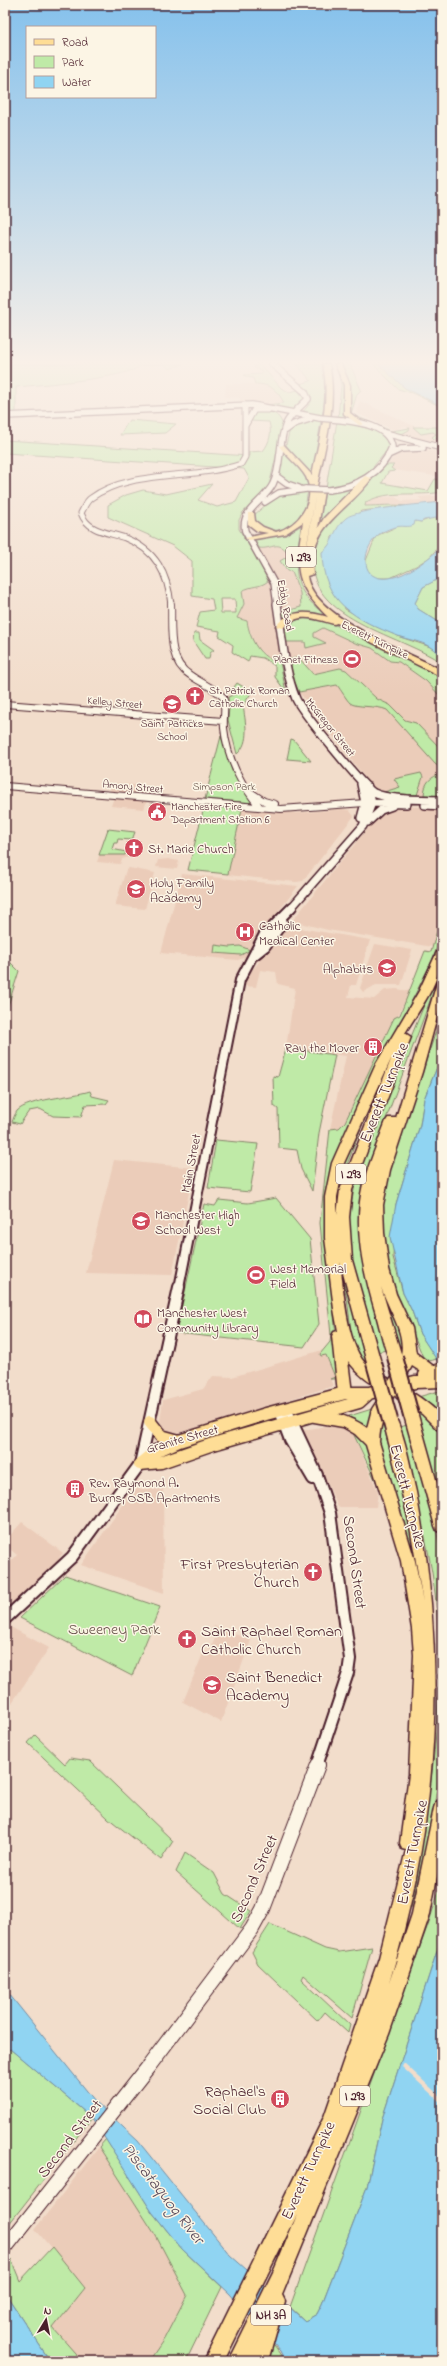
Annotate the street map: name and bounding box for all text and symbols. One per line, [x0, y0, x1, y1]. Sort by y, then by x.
legend [26, 26, 156, 98]
text: Road [62, 34, 88, 52]
text: Park [62, 54, 84, 72]
text: Water [62, 74, 91, 92]
road number: I 293 [286, 547, 316, 567]
street label: Eddy Road [272, 578, 297, 632]
street label: Everett Turnpike [338, 617, 411, 663]
sports icon: Planet Fitness [341, 648, 363, 670]
place label: Planet Fitness [273, 652, 338, 668]
place label: St. Patrick Roman Catholic Church [209, 683, 290, 712]
church icon: St. Patrick Roman Catholic Church [184, 685, 206, 707]
street label: Kelley Street [86, 693, 144, 714]
school or university icon: Saint Patricks School [161, 693, 183, 715]
street label: McGregor Street [301, 695, 359, 761]
place label: Saint Patricks School [141, 716, 204, 745]
street label: Amory Street [102, 776, 164, 799]
park label: Simpson Park [193, 779, 256, 795]
place label: Manchester Fire Department Station 6 [170, 799, 270, 828]
public building icon: Manchester Fire Department Station 6 [146, 801, 168, 823]
church icon: St. Marie Church [123, 837, 145, 859]
place label: St. Marie Church [148, 840, 234, 859]
place label: Holy Family Academy [150, 874, 214, 909]
school or university icon: Holy Family Academy [125, 878, 147, 900]
place label: Catholic Medical Center [259, 917, 335, 951]
hospital icon: Catholic Medical Center [234, 921, 256, 943]
school or university icon: Alphabits [376, 957, 398, 979]
place label: Alphabits [323, 960, 373, 979]
building icon: Ray the Mover [362, 1036, 384, 1058]
street label: Everett Turnpike [354, 1038, 416, 1147]
place label: Ray the Mover [285, 1039, 360, 1059]
street label: Main Street [176, 1132, 207, 1194]
road number: I 293 [336, 1164, 366, 1184]
place label: Manchester High School West [155, 1206, 240, 1240]
school or university icon: Manchester High School West [130, 1210, 152, 1232]
place label: West Memorial Field [269, 1260, 346, 1294]
sports icon: West Memorial Field [245, 1264, 267, 1286]
place label: Manchester West Community Library [157, 1304, 258, 1339]
library icon: Manchester West Community Library [132, 1308, 154, 1330]
street label: Granite Street [144, 1420, 221, 1459]
street label: Everett Turnpike [383, 1442, 432, 1552]
place label: Rev. Raymond A. Burns, OSB Apartments [88, 1474, 221, 1508]
building icon: Rev. Raymond A. Burns, OSB Apartments [64, 1478, 86, 1500]
street label: Second Street [336, 1514, 373, 1611]
place label: First Presbyterian Church [179, 1553, 299, 1595]
church icon: First Presbyterian Church [302, 1561, 324, 1583]
park label: Sweeney Park [68, 1618, 161, 1642]
place label: Saint Raphael Roman Catholic Church [201, 1620, 342, 1662]
church icon: Saint Raphael Roman Catholic Church [176, 1628, 198, 1650]
place label: Saint Benedict Academy [226, 1666, 323, 1708]
school or university icon: Saint Benedict Academy [201, 1674, 223, 1696]
street label: Everett Turnpike [391, 1797, 435, 1907]
street label: Second Street [225, 1830, 285, 1927]
place label: Raphael's Social Club [193, 2080, 267, 2122]
road number: I 293 [340, 2086, 370, 2106]
building icon: Raphael's Social Club [269, 2088, 291, 2110]
street label: Second Street [32, 2094, 109, 2184]
street label: Everett Turnpike [275, 2117, 343, 2224]
water label: Piscataquog River [115, 2138, 212, 2252]
north arrow [26, 2300, 66, 2340]
text: N [43, 2303, 53, 2320]
road number: NH 3A [251, 2305, 291, 2325]

